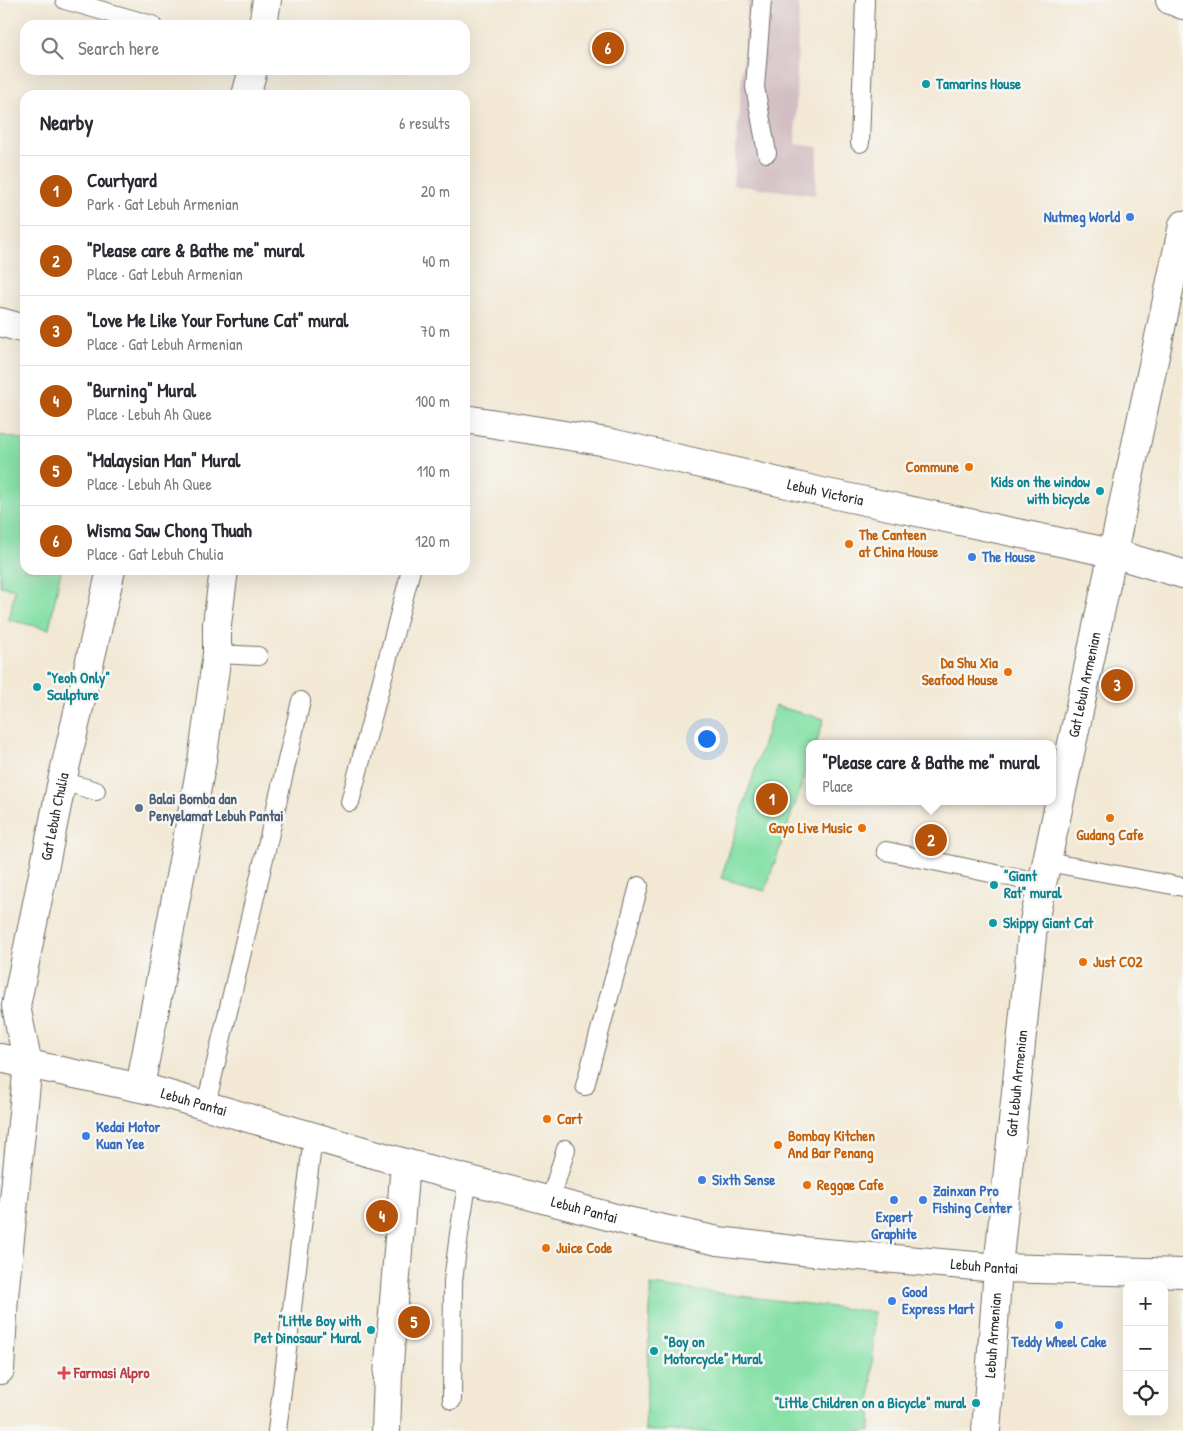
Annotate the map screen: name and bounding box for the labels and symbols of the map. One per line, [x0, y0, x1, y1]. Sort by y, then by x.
pin: 6 [592, 29, 624, 67]
place label: Tamarins House [935, 73, 1021, 94]
marker: Tamarins House [920, 78, 932, 90]
place label: Nutmeg World [1044, 206, 1120, 228]
marker: Nutmeg World [1124, 211, 1136, 223]
place label: Commune [906, 456, 959, 477]
marker: Commune [963, 461, 975, 473]
place label: Kids on the window with bicycle [991, 471, 1090, 510]
street label: Lebuh Victoria [785, 473, 866, 510]
marker: Kids on the window with bicycle [1094, 485, 1106, 497]
place label: The Canteen at China House [858, 524, 938, 562]
marker: The Canteen at China House [843, 538, 855, 550]
place label: The House [981, 546, 1036, 567]
marker: The House [966, 551, 978, 563]
street label: Gat Lebuh Armenian [1063, 630, 1106, 739]
place label: Da Shu Xia Seafood House [922, 652, 998, 690]
marker: Da Shu Xia Seafood House [1002, 666, 1014, 678]
pin: 3 [1101, 666, 1133, 704]
place label: "Yeoh Only" Sculpture [47, 667, 110, 706]
marker: "Yeoh Only" Sculpture [31, 681, 43, 693]
your location [694, 726, 720, 752]
street label: Gat Lebuh Chulia [35, 770, 74, 862]
pin: 1 [756, 780, 788, 818]
place label: Balai Bomba dan Penyelamat Lebuh Pantai [149, 788, 284, 827]
marker: Balai Bomba dan Penyelamat Lebuh Pantai [133, 802, 145, 814]
marker: Gudang Cafe [1104, 812, 1116, 824]
place label: Gayo Live Music [769, 817, 853, 839]
pin: 2 [915, 821, 947, 859]
marker: Gayo Live Music [856, 822, 868, 834]
place label: Gudang Cafe [1076, 824, 1144, 846]
place label: "Giant Rat" mural [1004, 865, 1063, 903]
marker: "Giant Rat" mural [988, 879, 1000, 891]
place label: Skippy Giant Cat [1003, 912, 1094, 934]
marker: Skippy Giant Cat [987, 917, 999, 929]
place label: Just CO2 [1093, 951, 1143, 972]
marker: Just CO2 [1077, 956, 1089, 968]
street label: Gat Lebuh Armenian [1000, 1029, 1032, 1138]
street label: Lebuh Pantai [159, 1082, 230, 1121]
place label: Cart [557, 1108, 583, 1129]
marker: Cart [541, 1113, 553, 1125]
place label: Kedai Motor Kuan Yee [96, 1116, 161, 1154]
place label: Bombay Kitchen And Bar Penang [788, 1125, 875, 1164]
marker: Kedai Motor Kuan Yee [80, 1130, 92, 1142]
marker: Bombay Kitchen And Bar Penang [772, 1139, 784, 1151]
place label: Sixth Sense [712, 1169, 775, 1190]
marker: Sixth Sense [696, 1174, 708, 1186]
place label: Reggae Cafe [817, 1174, 884, 1196]
marker: Reggae Cafe [801, 1179, 813, 1191]
place label: Zainxan Pro Fishing Center [932, 1180, 1012, 1219]
street label: Lebuh Pantai [549, 1191, 620, 1228]
marker: Expert Graphite [888, 1194, 900, 1206]
marker: Zainxan Pro Fishing Center [917, 1194, 929, 1206]
pin: 4 [366, 1197, 398, 1235]
place label: Expert Graphite [871, 1206, 917, 1245]
place label: Juice Code [556, 1237, 612, 1258]
marker: Juice Code [540, 1242, 552, 1254]
street label: Lebuh Pantai [950, 1253, 1019, 1279]
place label: Good Express Mart [902, 1281, 975, 1320]
street label: Lebuh Armenian [979, 1292, 1006, 1379]
marker: Good Express Mart [886, 1295, 898, 1307]
pin: 5 [398, 1303, 430, 1341]
place label: "Little Boy with Pet Dinosaur" Mural [254, 1310, 362, 1348]
marker: Teddy Wheel Cake [1053, 1319, 1065, 1331]
marker: "Little Boy with Pet Dinosaur" Mural [365, 1324, 377, 1336]
place label: "Boy on Motorcycle" Mural [664, 1331, 763, 1370]
place label: Teddy Wheel Cake [1010, 1331, 1107, 1353]
marker: "Boy on Motorcycle" Mural [648, 1345, 660, 1357]
place label: Farmasi Alpro [73, 1362, 150, 1384]
marker: Farmasi Alpro [58, 1367, 70, 1379]
place label: "Little Children on a Bicycle" mural [775, 1392, 967, 1414]
marker: "Little Children on a Bicycle" mural [970, 1397, 982, 1409]

